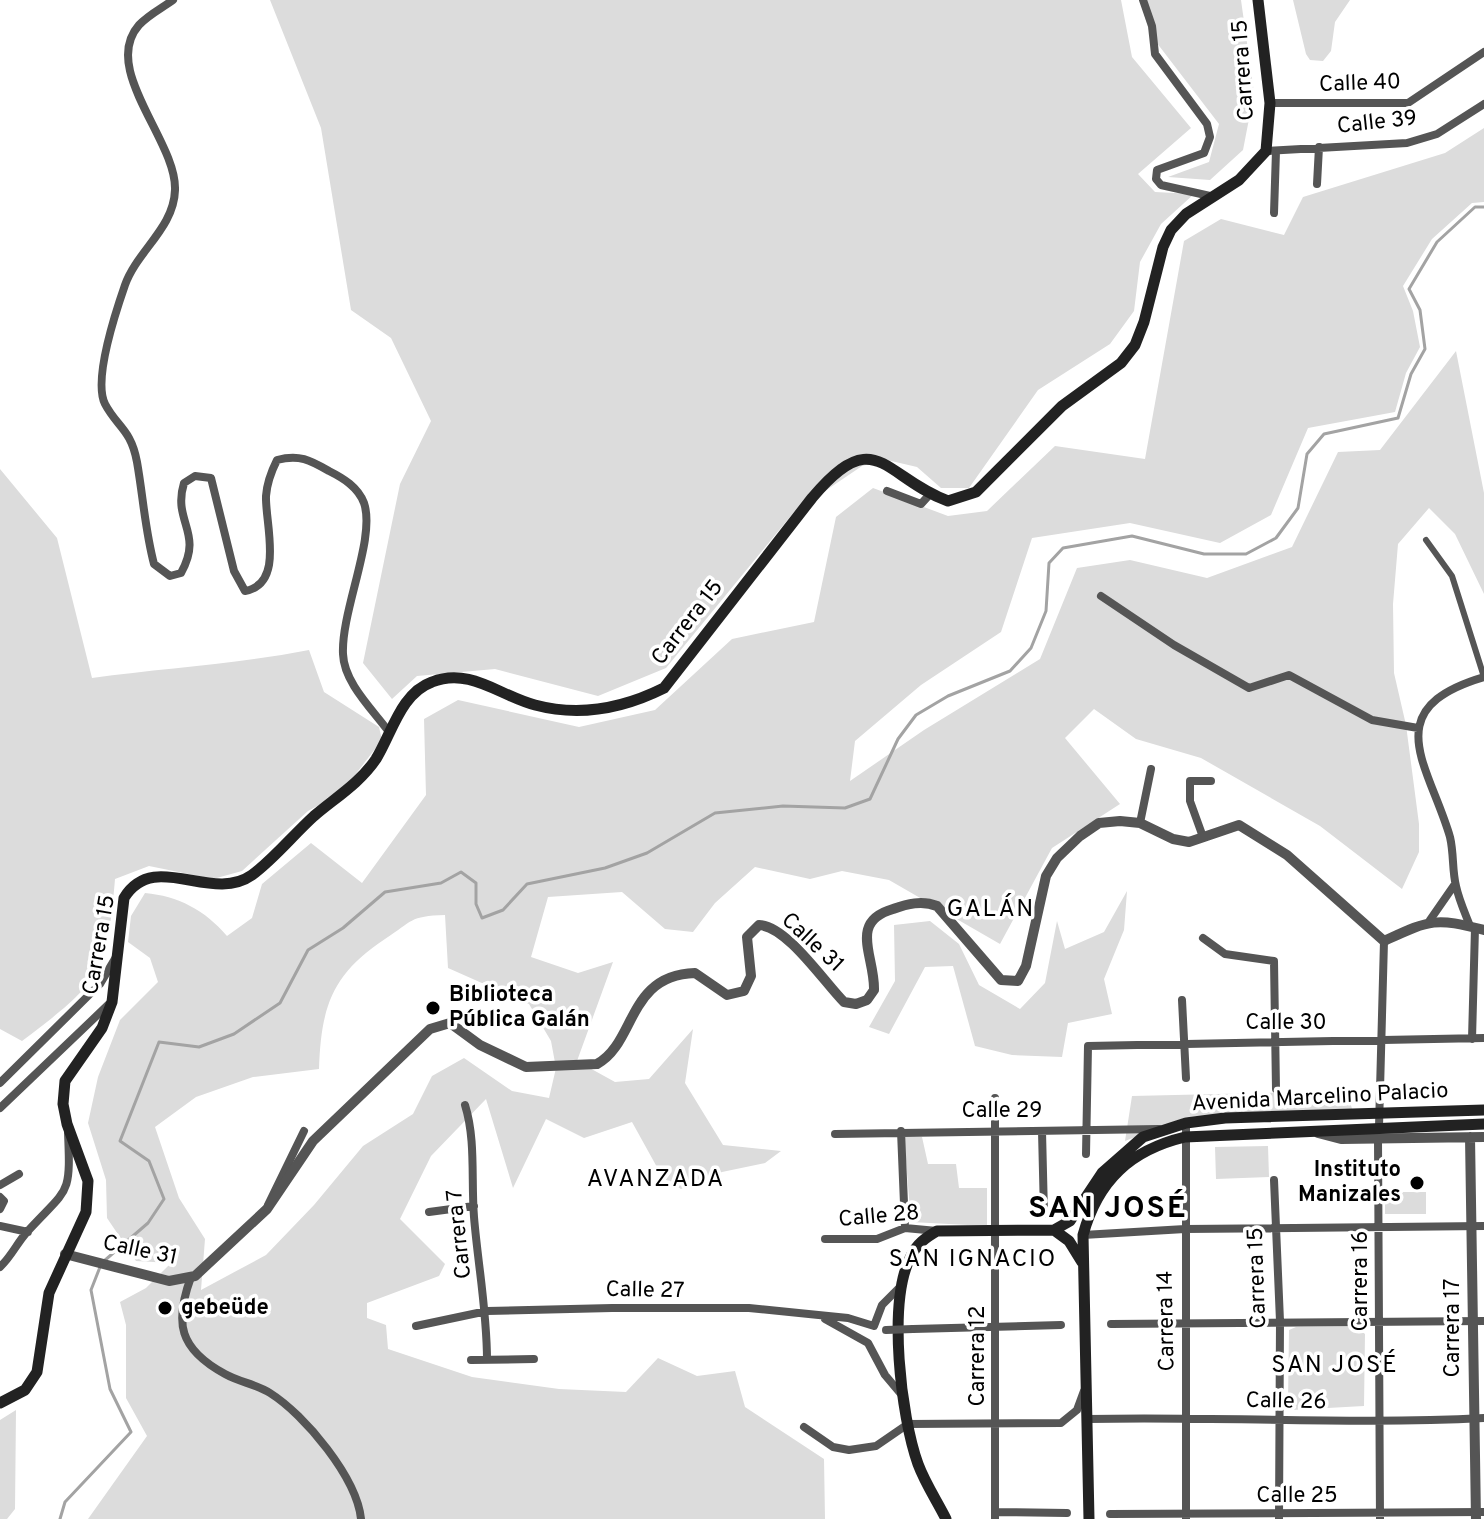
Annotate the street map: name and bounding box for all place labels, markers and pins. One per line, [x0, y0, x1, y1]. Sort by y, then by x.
place label: Biblioteca Pública Galán [449, 982, 590, 1034]
marker: Biblioteca Pública Galán [424, 999, 442, 1017]
place label: Instituto Manizales [1298, 1157, 1401, 1209]
marker: Instituto Manizales [1408, 1174, 1426, 1192]
place label: gebeüde [181, 1295, 269, 1322]
marker: gebeüde [156, 1299, 174, 1317]

